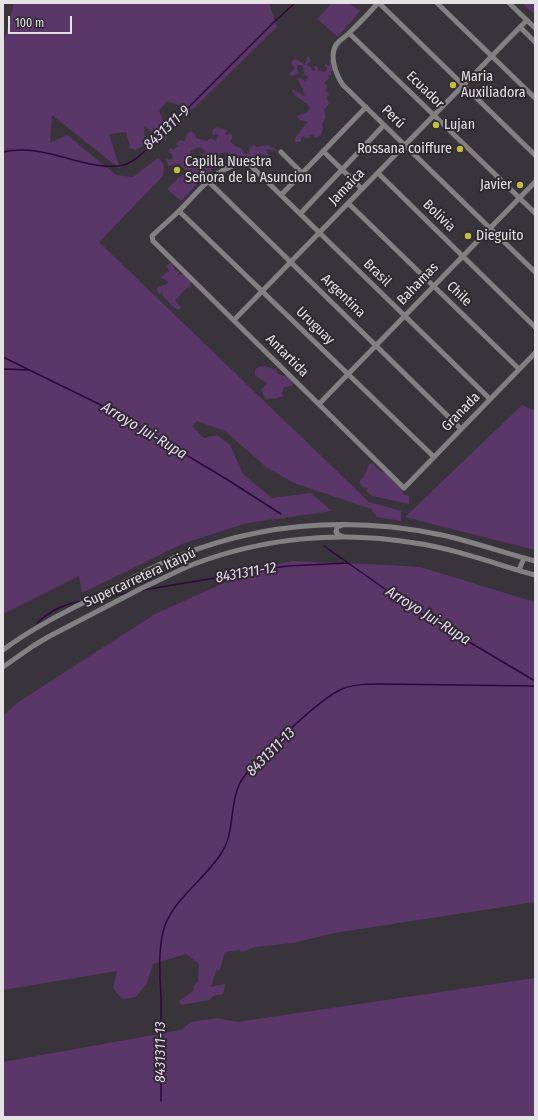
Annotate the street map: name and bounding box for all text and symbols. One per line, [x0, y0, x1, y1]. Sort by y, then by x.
scale bar [10, 8, 74, 34]
text: 100 m [15, 16, 44, 30]
street label: Ecuador [403, 68, 447, 112]
place label: Maria Auxiliadora [461, 69, 526, 102]
marker: Maria Auxiliadora [448, 80, 458, 90]
water label: 8431311-9 [140, 102, 194, 154]
street label: Perú [378, 102, 408, 132]
place label: Lujan [444, 117, 475, 133]
marker: Lujan [431, 120, 441, 130]
place label: Rossana coiffure [357, 141, 452, 157]
marker: Rossana coiffure [455, 144, 465, 154]
place label: Capilla Nuestra Señora de la Asuncion [185, 154, 312, 186]
marker: Capilla Nuestra Señora de la Asuncion [172, 165, 182, 175]
street label: Jamaica [325, 165, 369, 209]
place label: Javier [480, 177, 512, 193]
marker: Javier [515, 180, 525, 190]
street label: Bolivia [419, 196, 459, 236]
place label: Dieguito [476, 228, 524, 244]
marker: Dieguito [463, 231, 473, 241]
street label: Brasil [360, 256, 394, 290]
street label: Bahamas [394, 259, 442, 309]
street label: Argentina [317, 271, 369, 321]
street label: Chile [443, 278, 475, 310]
street label: Uruguay [292, 304, 338, 348]
street label: Antartida [262, 331, 312, 381]
street label: Granada [438, 389, 484, 435]
water label: Arroyo Jui-Rupa [98, 399, 190, 463]
street label: Supercarretera Itaipú [81, 545, 199, 611]
water label: 8431311-12 [214, 559, 278, 587]
water label: Arroyo Jui-Rupa [382, 583, 474, 649]
water label: 8431311-13 [243, 724, 299, 780]
water label: 8431311-13 [152, 1021, 170, 1083]

